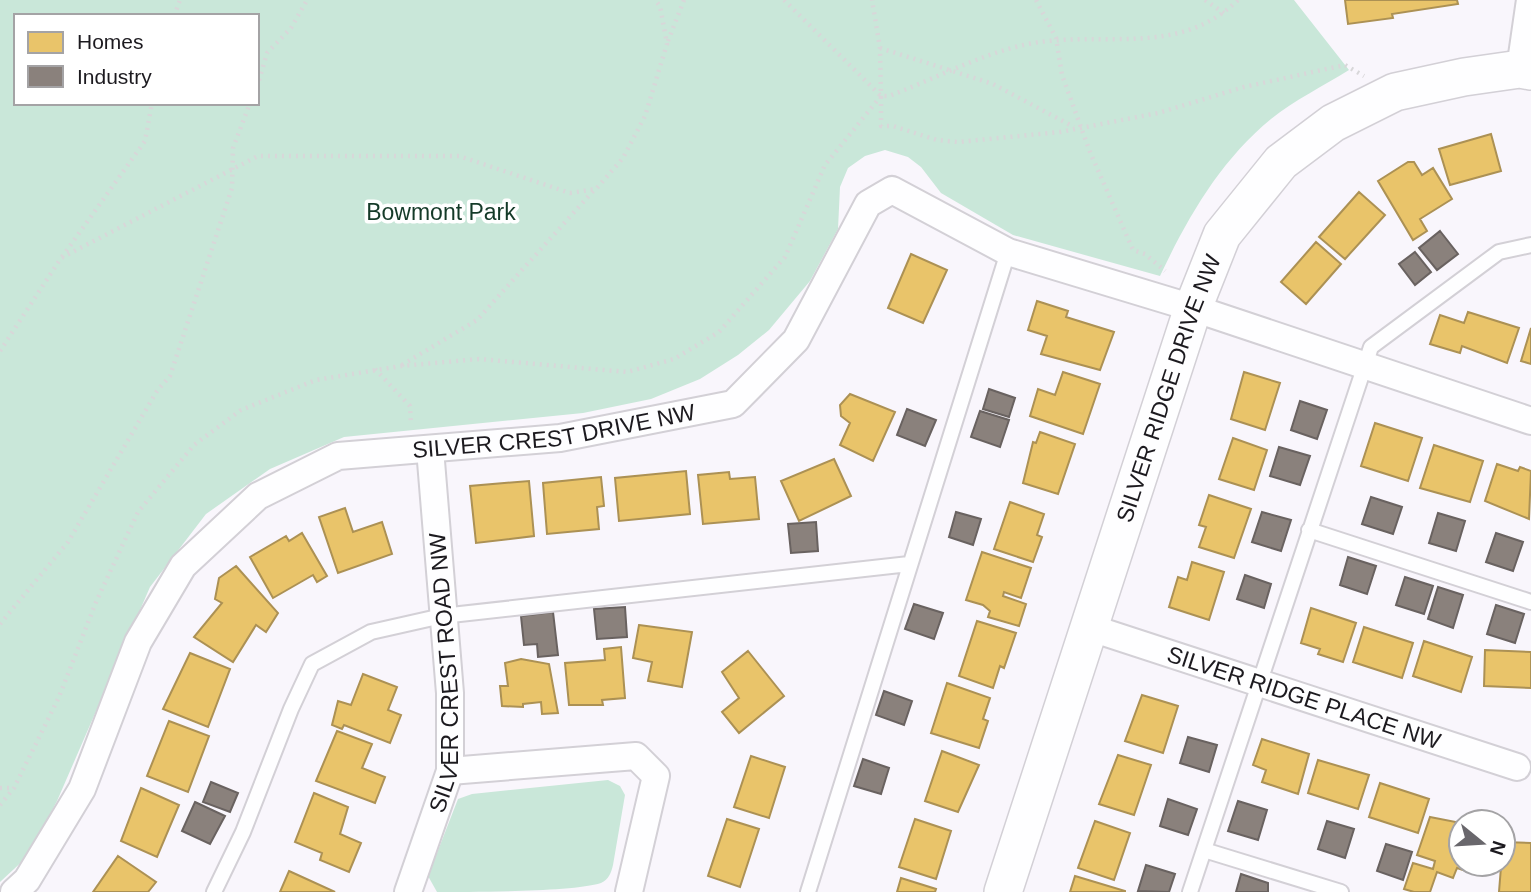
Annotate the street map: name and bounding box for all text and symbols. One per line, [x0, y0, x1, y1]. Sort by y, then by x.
legend [14, 14, 259, 105]
text: Homes [77, 30, 144, 53]
text: Industry [77, 65, 152, 88]
park label: Bowmont Park [366, 199, 516, 225]
street label: SILVER RIDGE DRIVE NW [1111, 251, 1226, 526]
street label: SILVER CREST DRIVE NW [411, 399, 698, 463]
street label: SILVER CREST ROAD NW [424, 531, 464, 816]
street label: SILVER RIDGE PLACE NW [1164, 641, 1444, 754]
north arrow [1447, 808, 1517, 878]
text: N [1486, 838, 1510, 858]

